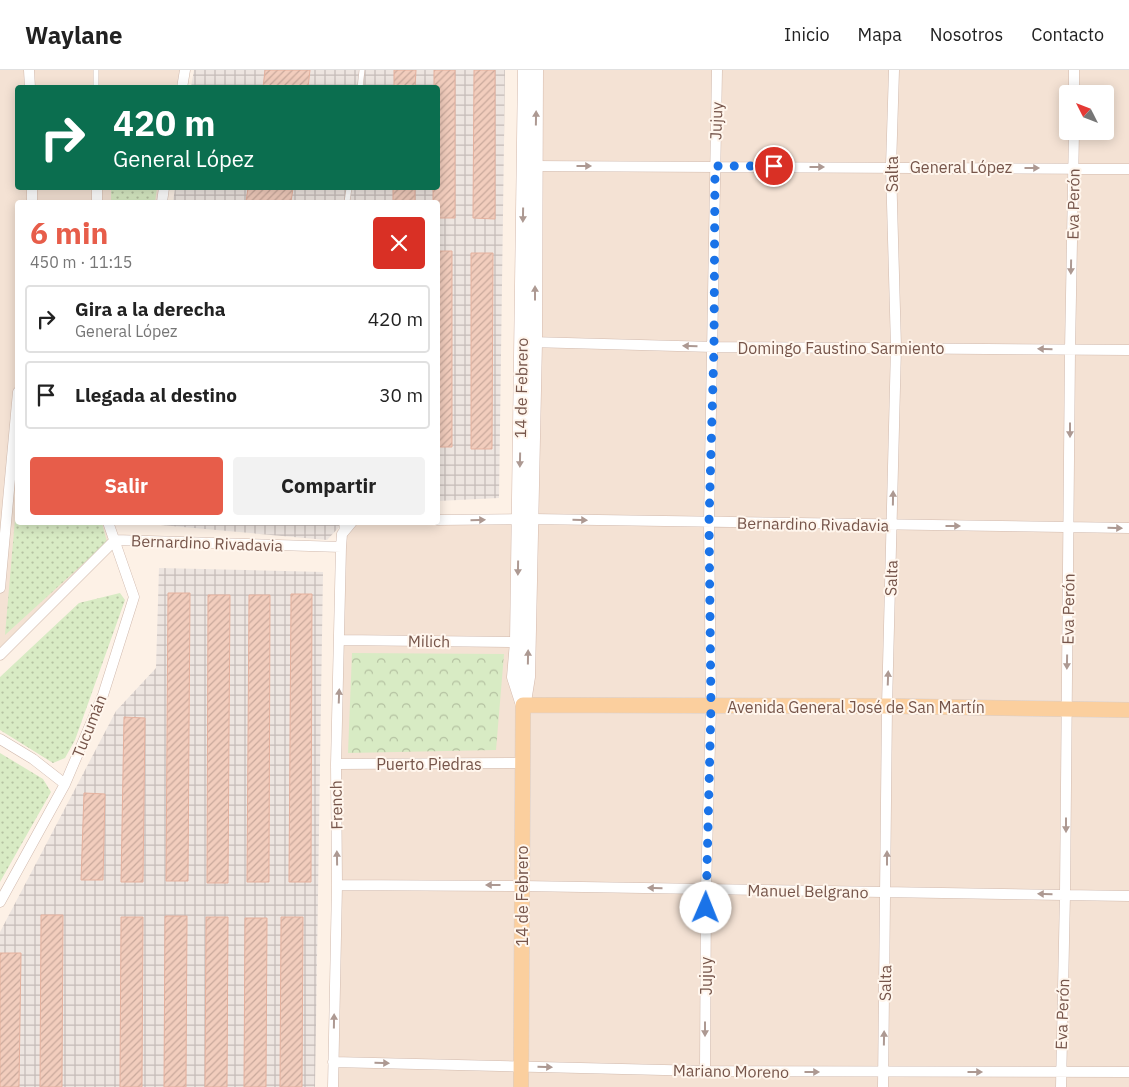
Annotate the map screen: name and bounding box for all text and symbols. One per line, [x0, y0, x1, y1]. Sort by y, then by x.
text: Waylane [25, 19, 123, 51]
text: Inicio [784, 23, 830, 46]
text: Mapa [858, 23, 902, 46]
text: Nosotros [930, 23, 1003, 46]
text: Contacto [1031, 23, 1104, 46]
north arrow [1059, 85, 1114, 140]
map controls [1059, 85, 1114, 140]
text: 420 m [113, 100, 216, 146]
street label: Jujuy [705, 101, 727, 141]
icon: right [30, 105, 95, 170]
one-way arrow [532, 110, 540, 126]
text: General López [113, 144, 254, 173]
pin [753, 145, 795, 187]
icon: arrive [760, 152, 788, 180]
street label: Salta [882, 155, 902, 192]
street label: General López [910, 157, 1012, 177]
one-way arrow [576, 162, 592, 170]
one-way arrow [809, 163, 825, 171]
one-way arrow [1024, 164, 1040, 172]
street label: Eva Perón [1062, 168, 1084, 240]
one-way arrow [519, 207, 527, 223]
text: 6 min [30, 213, 108, 252]
button: close [373, 217, 425, 269]
text: 450 m · 11:15 [30, 252, 132, 272]
one-way arrow [1067, 260, 1075, 276]
one-way arrow [531, 285, 539, 301]
text: Gira a la derecha [75, 297, 226, 321]
icon: right [32, 305, 60, 333]
text: 420 m [368, 307, 423, 331]
text: General López [75, 321, 177, 341]
street label: 14 de Febrero [510, 337, 532, 439]
street label: Domingo Faustino Sarmiento [738, 338, 945, 358]
one-way arrow [682, 342, 698, 350]
one-way arrow [1037, 345, 1053, 353]
icon: arrive [32, 381, 60, 409]
text: Llegada al destino [75, 383, 237, 407]
text: 30 m [379, 383, 423, 407]
one-way arrow [1066, 422, 1074, 438]
one-way arrow [516, 452, 524, 468]
button: Salir [30, 457, 223, 515]
button: Compartir [233, 457, 425, 515]
one-way arrow [889, 490, 897, 506]
street label: Bernardino Rivadavia [737, 513, 890, 535]
one-way arrow [471, 516, 487, 524]
one-way arrow [572, 516, 588, 524]
one-way arrow [945, 523, 961, 531]
one-way arrow [1107, 524, 1123, 532]
street label: Bernardino Rivadavia [131, 530, 284, 556]
street label: Salta [880, 559, 902, 596]
one-way arrow [514, 560, 522, 576]
street label: Eva Perón [1057, 573, 1079, 645]
street label: Milich [408, 631, 450, 651]
one-way arrow [524, 648, 532, 664]
one-way arrow [1063, 655, 1071, 671]
one-way arrow [884, 670, 892, 686]
one-way arrow [335, 688, 343, 704]
street label: Tucumán [67, 692, 111, 760]
street label: Avenida General José de San Martín [727, 697, 985, 717]
street label: Puerto Piedras [376, 754, 482, 774]
street label: French [326, 780, 346, 830]
one-way arrow [1062, 817, 1070, 833]
street label: 14 de Febrero [512, 846, 532, 946]
one-way arrow [333, 850, 341, 866]
one-way arrow [883, 850, 891, 866]
street label: Manuel Belgrano [747, 880, 869, 902]
one-way arrow [485, 881, 501, 889]
position arrow [679, 881, 731, 933]
one-way arrow [647, 884, 663, 892]
one-way arrow [1037, 890, 1053, 898]
street label: Jujuy [696, 957, 716, 995]
street label: Salta [875, 964, 895, 1001]
street label: Eva Perón [1051, 978, 1073, 1050]
one-way arrow [330, 1013, 338, 1029]
one-way arrow [701, 1021, 709, 1037]
one-way arrow [880, 1030, 888, 1046]
one-way arrow [374, 1059, 390, 1067]
street label: Mariano Moreno [673, 1060, 789, 1082]
one-way arrow [537, 1063, 553, 1071]
one-way arrow [804, 1068, 820, 1076]
one-way arrow [967, 1068, 983, 1076]

